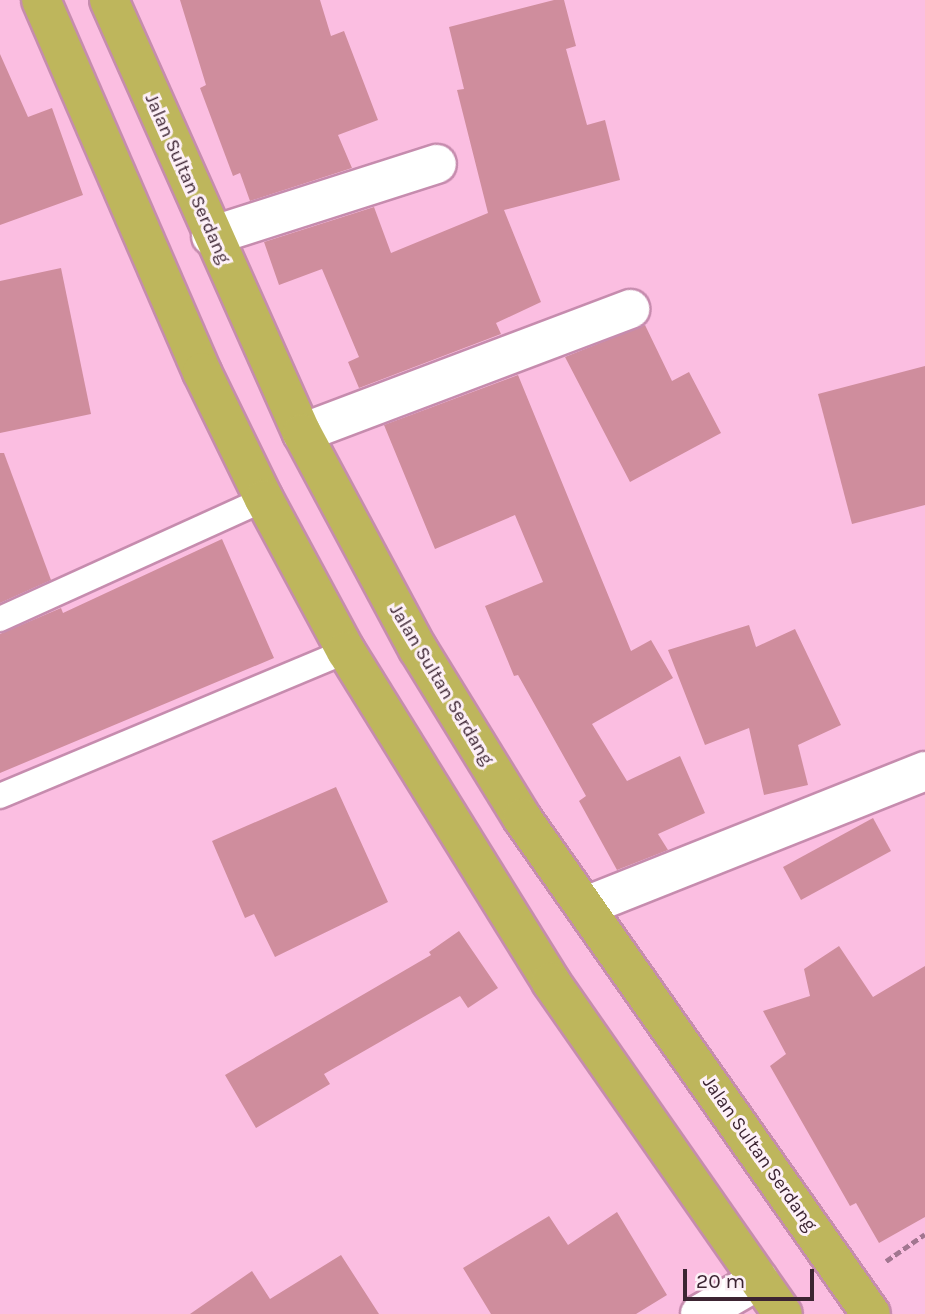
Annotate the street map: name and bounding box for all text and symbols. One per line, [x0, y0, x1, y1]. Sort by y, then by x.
street label: Jalan Sultan Serdang [139, 90, 235, 268]
street label: Jalan Sultan Serdang [384, 600, 498, 770]
street label: Jalan Sultan Serdang [697, 1072, 821, 1236]
scale bar [687, 1254, 818, 1298]
text: 20 m [696, 1269, 745, 1293]

